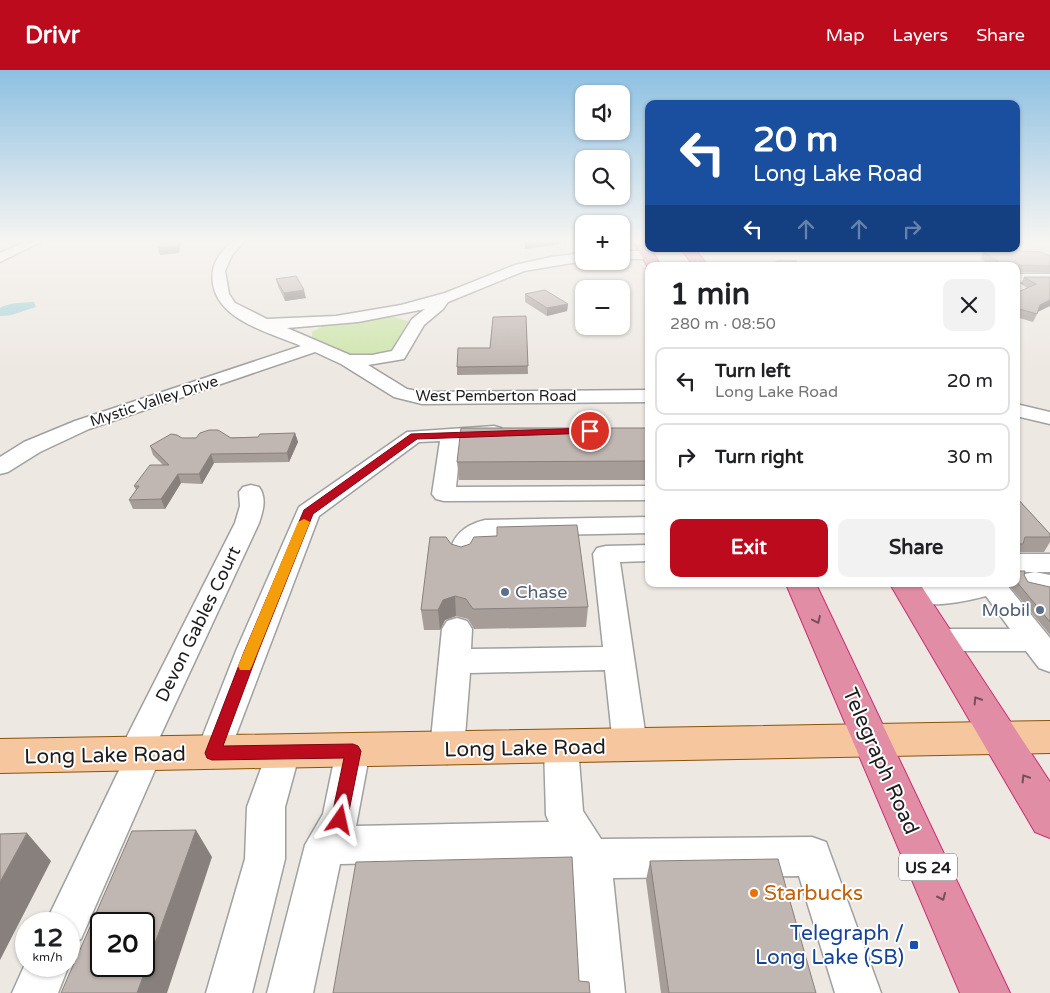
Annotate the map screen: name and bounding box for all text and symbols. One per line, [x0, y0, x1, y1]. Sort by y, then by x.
text: Drivr [25, 21, 80, 50]
text: Map [826, 24, 865, 46]
text: Layers [893, 24, 948, 46]
text: Share [976, 24, 1025, 46]
map controls [575, 85, 630, 335]
button: sound [575, 85, 630, 140]
text: 20 m [753, 119, 838, 161]
icon: left [670, 120, 735, 185]
button: search [575, 150, 630, 205]
text: Long Lake Road [753, 161, 922, 187]
button: + [575, 215, 630, 270]
icon: left [739, 215, 767, 243]
icon: ahead [792, 215, 820, 243]
icon: ahead [845, 215, 873, 243]
icon: right [898, 215, 926, 243]
text: 1 min [670, 276, 750, 313]
button: close [943, 279, 995, 331]
button: − [575, 280, 630, 335]
text: 280 m · 08:50 [670, 314, 776, 334]
text: Turn left [715, 360, 791, 382]
icon: left [672, 367, 700, 395]
text: 20 m [947, 370, 993, 392]
street label: Mystic Valley Drive [88, 372, 220, 430]
text: Long Lake Road [715, 382, 838, 402]
street label: West Pemberton Road [415, 387, 577, 405]
pin [569, 410, 611, 452]
icon: arrive [576, 417, 604, 445]
icon: right [672, 443, 700, 471]
text: Turn right [715, 446, 803, 468]
text: 30 m [947, 446, 993, 468]
button: Exit [670, 519, 828, 577]
button: Share [838, 519, 995, 577]
street label: Devon Gables Court [151, 543, 245, 705]
place label: Chase [515, 581, 567, 603]
marker: Chase [499, 586, 511, 598]
place label: Mobil [982, 599, 1030, 621]
marker: Mobil [1034, 604, 1046, 616]
one-way arrow [811, 615, 822, 624]
street label: Telegraph Road [837, 684, 924, 838]
one-way arrow [974, 696, 984, 705]
street label: Long Lake Road [444, 735, 606, 762]
street label: Long Lake Road [24, 742, 186, 769]
one-way arrow [1022, 774, 1032, 783]
position arrow [313, 793, 365, 845]
road number: US 24 [899, 854, 957, 880]
place label: Starbucks [764, 881, 863, 906]
marker: Starbucks [748, 887, 760, 899]
one-way arrow [935, 892, 946, 901]
speed limit sign: 20 [90, 912, 155, 977]
place label: Telegraph / Long Lake (SB) [755, 921, 904, 970]
text: 12 [32, 923, 63, 953]
marker: Telegraph / Long Lake (SB) [908, 939, 920, 951]
text: km/h [32, 950, 63, 964]

